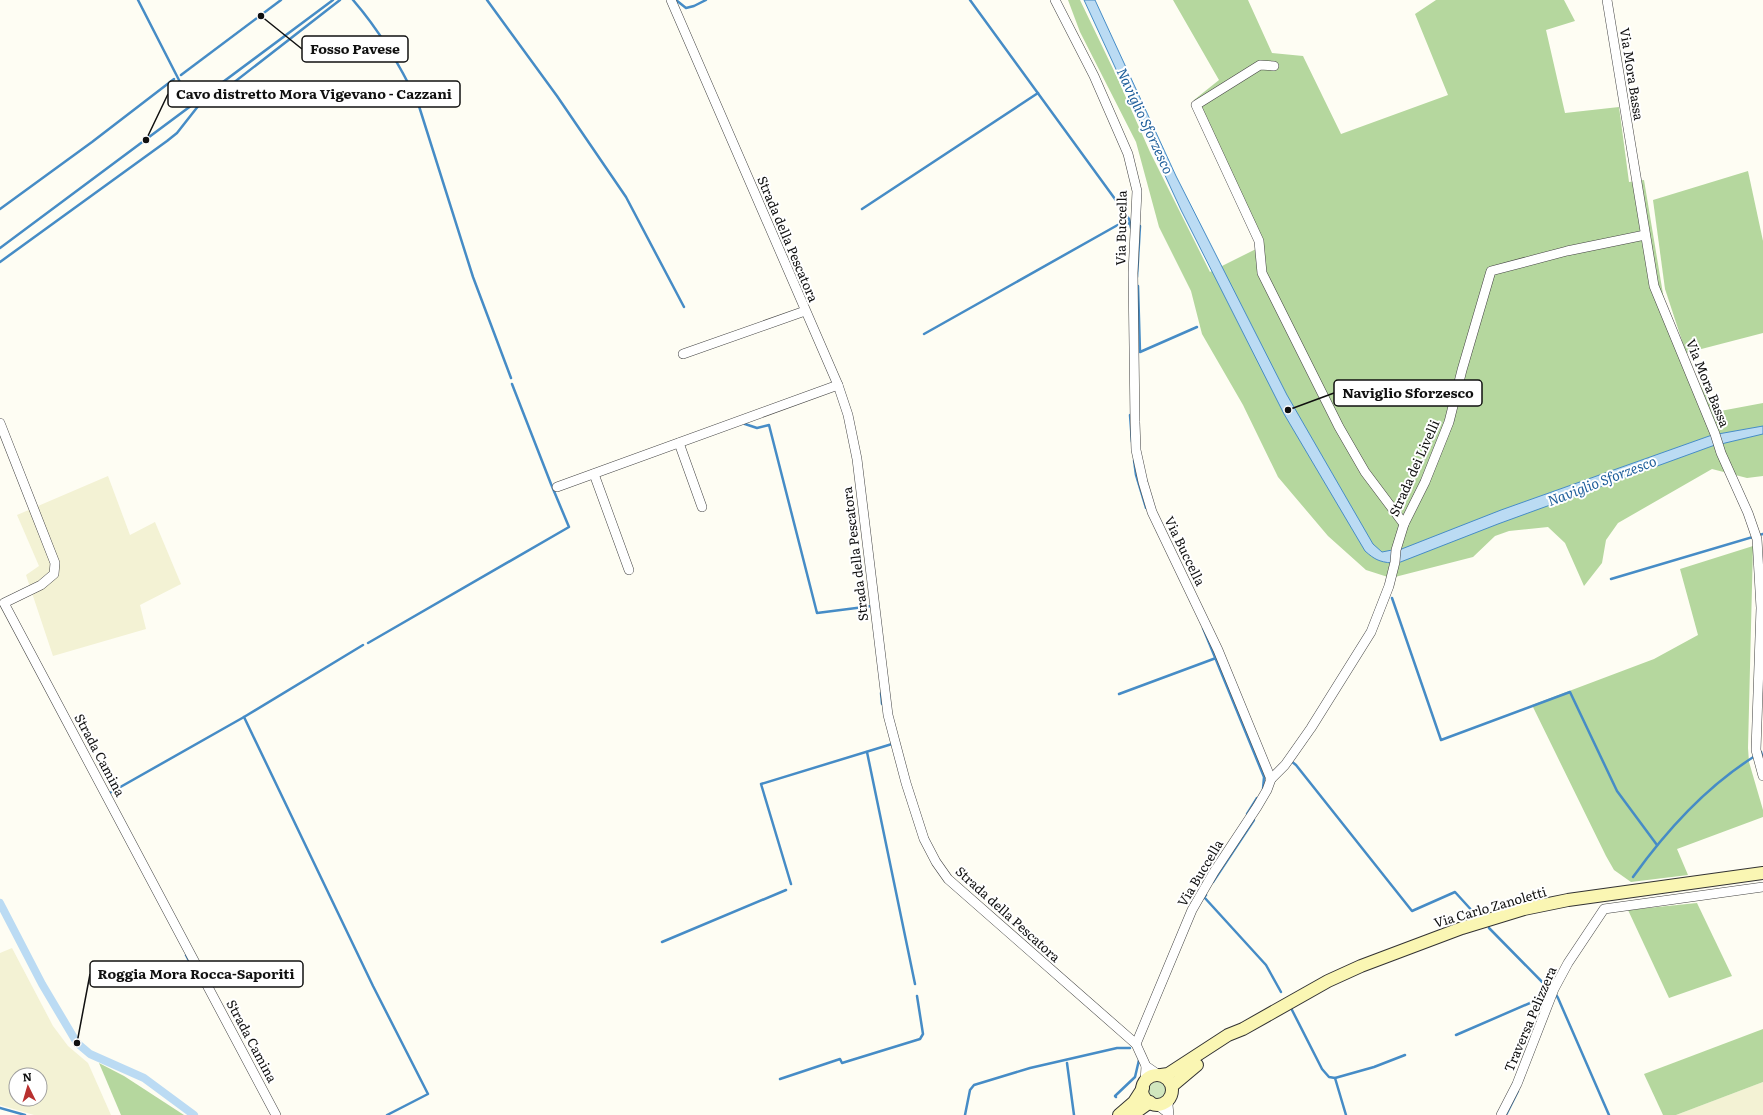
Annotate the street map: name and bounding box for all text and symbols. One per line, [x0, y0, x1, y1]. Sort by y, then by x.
street label: Via Mora Bassa [1616, 26, 1649, 122]
callout: Fosso Pavese [302, 36, 408, 62]
text: Fosso Pavese [310, 38, 400, 58]
water label: Naviglio Sforzesco [1113, 64, 1179, 177]
callout: Cavo distretto Mora Vigevano - Cazzani [168, 81, 460, 107]
text: Cavo distretto Mora Vigevano - Cazzani [176, 83, 452, 103]
street label: Strada della Pescatora [753, 173, 824, 305]
street label: Via Buccella [1110, 190, 1131, 266]
street label: Via Mora Bassa [1682, 336, 1735, 430]
callout: Naviglio Sforzesco [1334, 380, 1482, 406]
text: Naviglio Sforzesco [1342, 382, 1474, 402]
street label: Strada dei Livelli [1384, 416, 1444, 519]
water label: Naviglio Sforzesco [1544, 450, 1659, 510]
street label: Strada della Pescatora [837, 486, 872, 622]
street label: Via Buccella [1160, 513, 1210, 589]
street label: Strada Camina [71, 710, 130, 800]
street label: Via Buccella [1172, 836, 1227, 910]
street label: Strada della Pescatora [952, 861, 1065, 966]
street label: Via Carlo Zanoletti [1431, 881, 1549, 932]
callout: Roggia Mora Rocca-Saporiti [90, 961, 303, 987]
text: Roggia Mora Rocca-Saporiti [97, 963, 295, 983]
street label: Traversa Pelizzera [1499, 963, 1560, 1075]
street label: Strada Camina [223, 996, 282, 1086]
north arrow [8, 1067, 48, 1107]
text: N [22, 1068, 32, 1084]

